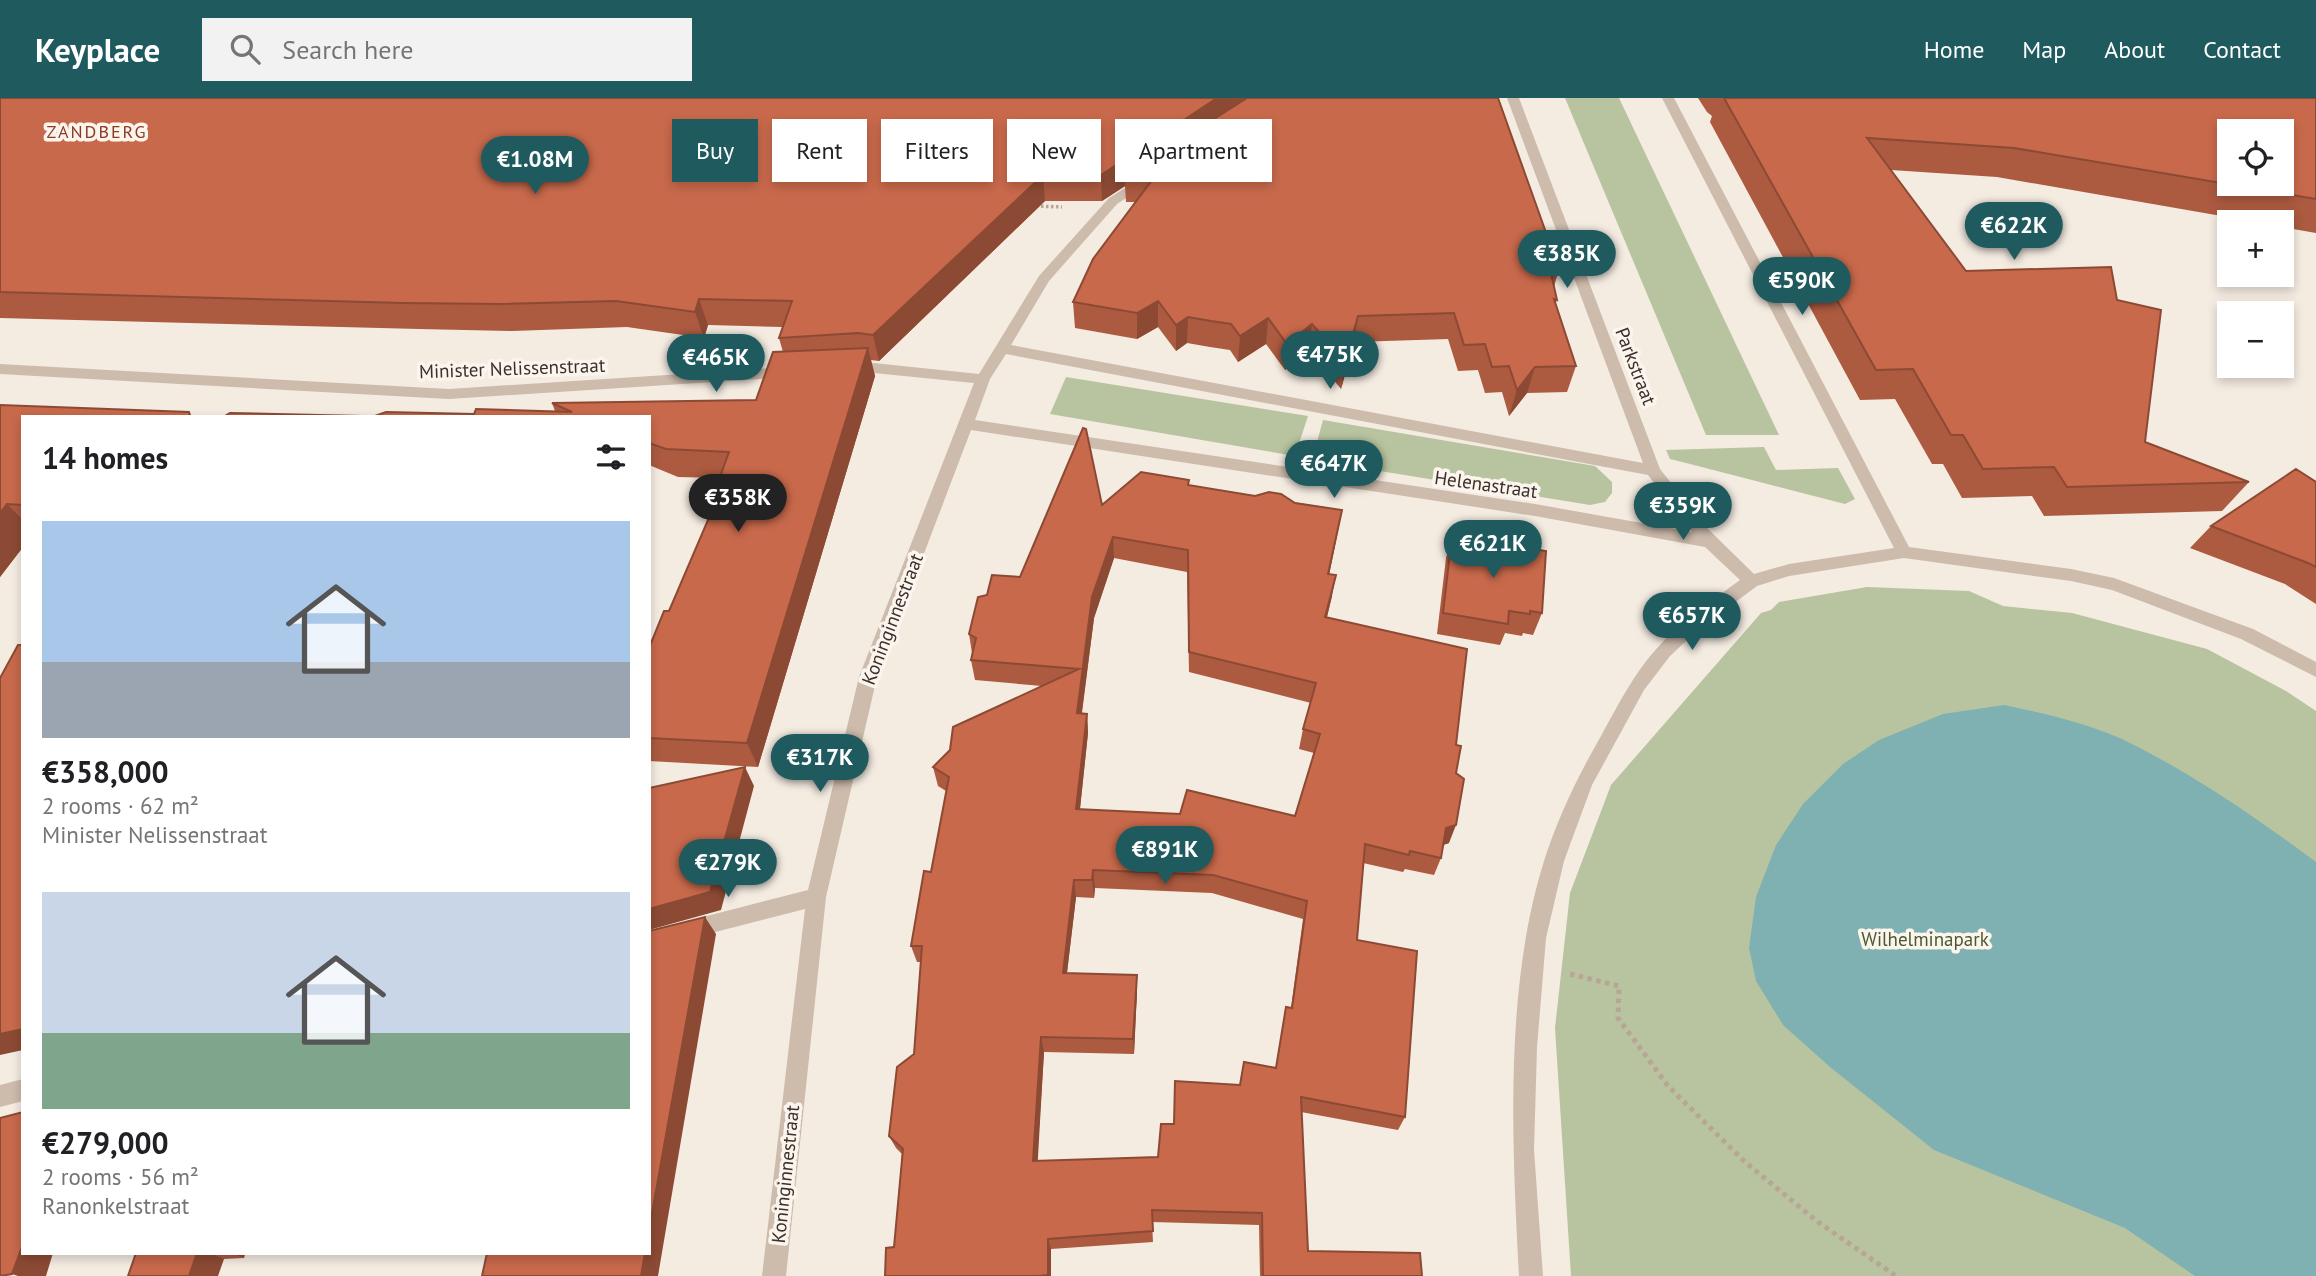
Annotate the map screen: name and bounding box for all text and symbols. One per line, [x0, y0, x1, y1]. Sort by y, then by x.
search box [202, 18, 692, 81]
text: Keyplace [35, 28, 160, 71]
icon: search [226, 30, 264, 68]
text: Search here [282, 33, 413, 66]
text: Home [1924, 34, 1984, 65]
text: Map [2022, 34, 2066, 65]
text: About [2104, 34, 2165, 65]
text: Contact [2203, 34, 2281, 65]
chip: Buy [672, 119, 758, 182]
chip: Rent [772, 119, 867, 182]
chip: Filters [881, 119, 993, 182]
chip: New [1007, 119, 1101, 182]
chip: Apartment [1115, 119, 1272, 182]
map controls [2217, 119, 2294, 378]
button: locate [2217, 119, 2294, 196]
district label: ZANDBERG [47, 120, 147, 143]
pin: €1.08M [478, 136, 592, 196]
text: €1.08M [497, 144, 573, 173]
pin: €622K [1965, 202, 2063, 262]
text: €622K [1981, 210, 2047, 239]
button: + [2217, 210, 2294, 287]
pin: €385K [1518, 230, 1616, 290]
text: €385K [1534, 238, 1600, 267]
pin: €590K [1753, 258, 1851, 317]
text: €590K [1769, 265, 1835, 294]
button: − [2217, 301, 2294, 378]
street label: Parkstraat [1610, 324, 1662, 409]
pin: €475K [1281, 331, 1379, 391]
pin: €465K [667, 334, 765, 394]
text: €475K [1297, 339, 1363, 368]
text: €465K [683, 342, 749, 371]
street label: Minister Nelissenstraat [418, 353, 606, 383]
text: 14 homes [42, 438, 168, 477]
icon: filters [592, 438, 630, 476]
pin: €647K [1285, 440, 1383, 500]
text: €647K [1301, 448, 1367, 477]
street label: Helenastraat [1433, 465, 1540, 503]
pin: €358K [689, 474, 787, 534]
text: €358K [705, 482, 771, 511]
pin: €359K [1634, 482, 1732, 542]
text: €359K [1650, 490, 1716, 519]
pin: €621K [1444, 520, 1542, 580]
text: €621K [1460, 528, 1526, 557]
street label: Koninginnestraat [856, 549, 928, 688]
icon: home [273, 566, 399, 692]
pin: €657K [1643, 592, 1741, 652]
text: €657K [1659, 600, 1725, 629]
pin: €317K [771, 734, 869, 794]
text: €317K [787, 742, 853, 771]
text: €358,000 [42, 752, 169, 791]
text: 2 rooms · 62 m² [42, 791, 199, 820]
text: Minister Nelissenstraat [42, 820, 268, 849]
pin: €891K [1116, 826, 1214, 886]
text: €891K [1132, 834, 1198, 863]
pin: €279K [679, 840, 777, 899]
text: €279K [695, 847, 761, 876]
park label: Wilhelminapark [1861, 927, 1989, 951]
icon: home [273, 937, 399, 1063]
street label: Koninginnestraat [766, 1103, 804, 1244]
text: €279,000 [42, 1123, 169, 1162]
text: 2 rooms · 56 m² [42, 1162, 199, 1191]
text: Ranonkelstraat [42, 1191, 189, 1220]

